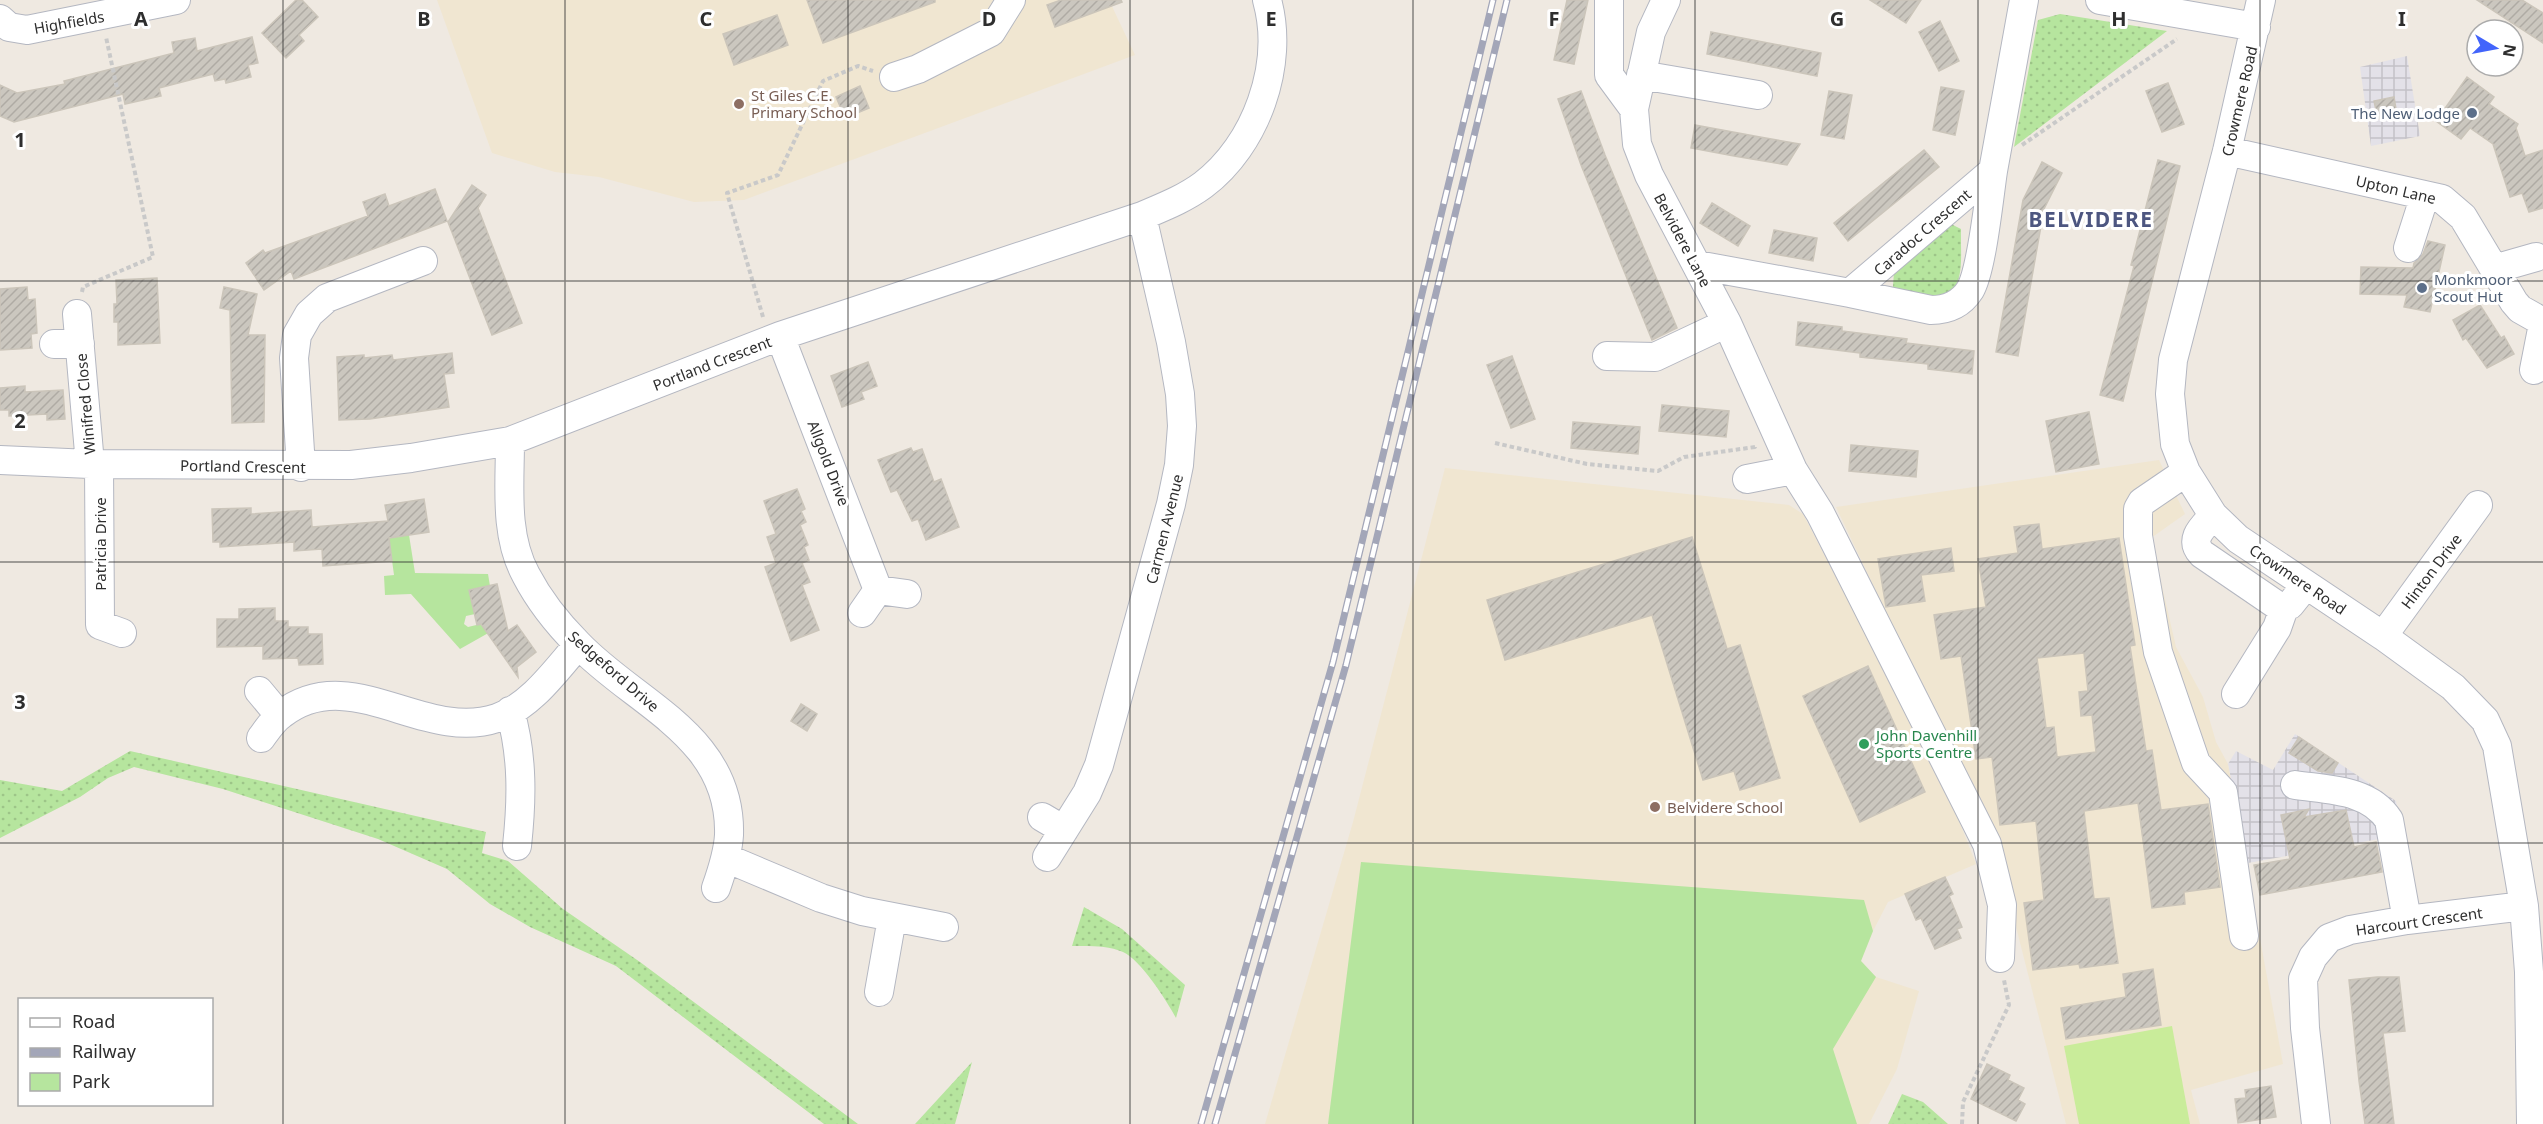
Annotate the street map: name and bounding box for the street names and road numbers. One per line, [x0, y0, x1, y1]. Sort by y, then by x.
street label: Highfields [32, 6, 106, 38]
street label: Crowmere Road [2217, 44, 2261, 158]
street label: Upton Lane [2354, 170, 2438, 208]
street label: Caradoc Crescent [1869, 184, 1975, 280]
street label: Belvidere Lane [1650, 190, 1716, 290]
street label: Portland Crescent [650, 331, 775, 395]
street label: Winifred Close [71, 352, 99, 456]
street label: Allgold Drive [804, 418, 854, 508]
street label: Portland Crescent [180, 455, 307, 477]
street label: Carmen Avenue [1141, 472, 1187, 586]
street label: Patricia Drive [90, 497, 110, 591]
street label: Hinton Drive [2396, 529, 2466, 613]
street label: Crowmere Road [2246, 539, 2350, 619]
street label: Sedgeford Drive [564, 626, 664, 716]
street label: Harcourt Crescent [2354, 902, 2484, 940]

